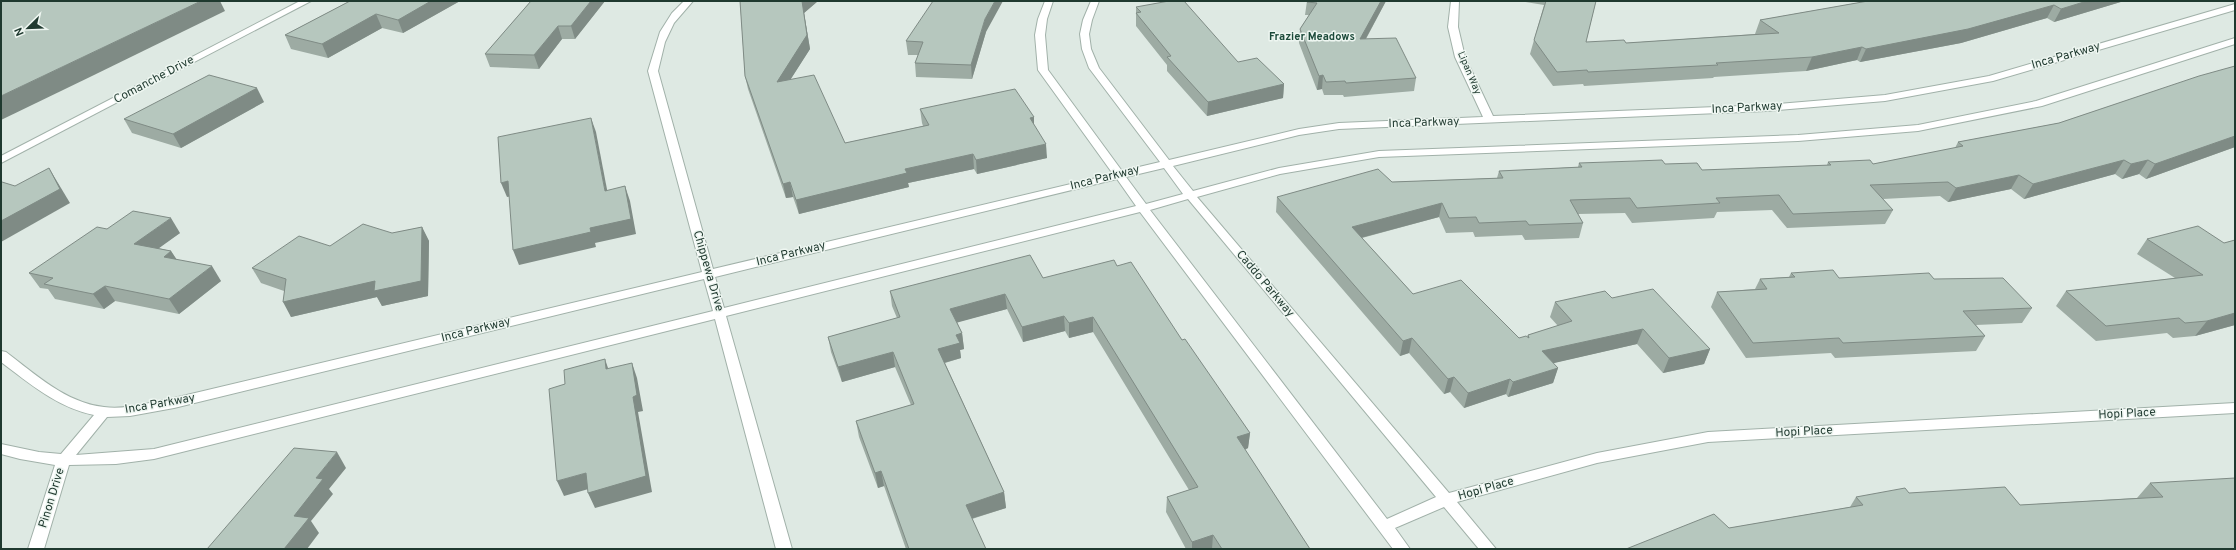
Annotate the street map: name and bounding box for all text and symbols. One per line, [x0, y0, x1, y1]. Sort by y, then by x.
north arrow [8, 8, 48, 48]
text: N [12, 25, 28, 38]
district label: Frazier Meadows [1269, 30, 1355, 44]
street label: Inca Parkway [2030, 39, 2102, 73]
street label: Lipan Way [1454, 49, 1484, 97]
street label: Comanche Drive [111, 52, 197, 108]
street label: Inca Parkway [1711, 98, 1783, 118]
street label: Inca Parkway [1388, 114, 1460, 132]
street label: Inca Parkway [1069, 162, 1141, 194]
street label: Chippewa Drive [689, 229, 727, 313]
street label: Inca Parkway [755, 238, 827, 270]
street label: Caddo Parkway [1232, 247, 1298, 321]
street label: Inca Parkway [440, 314, 512, 346]
street label: Inca Parkway [124, 390, 196, 418]
street label: Hopi Place [2098, 405, 2156, 423]
street label: Hopi Place [1775, 423, 1833, 441]
street label: Pinon Drive [35, 466, 69, 530]
street label: Hopi Place [1456, 473, 1516, 505]

